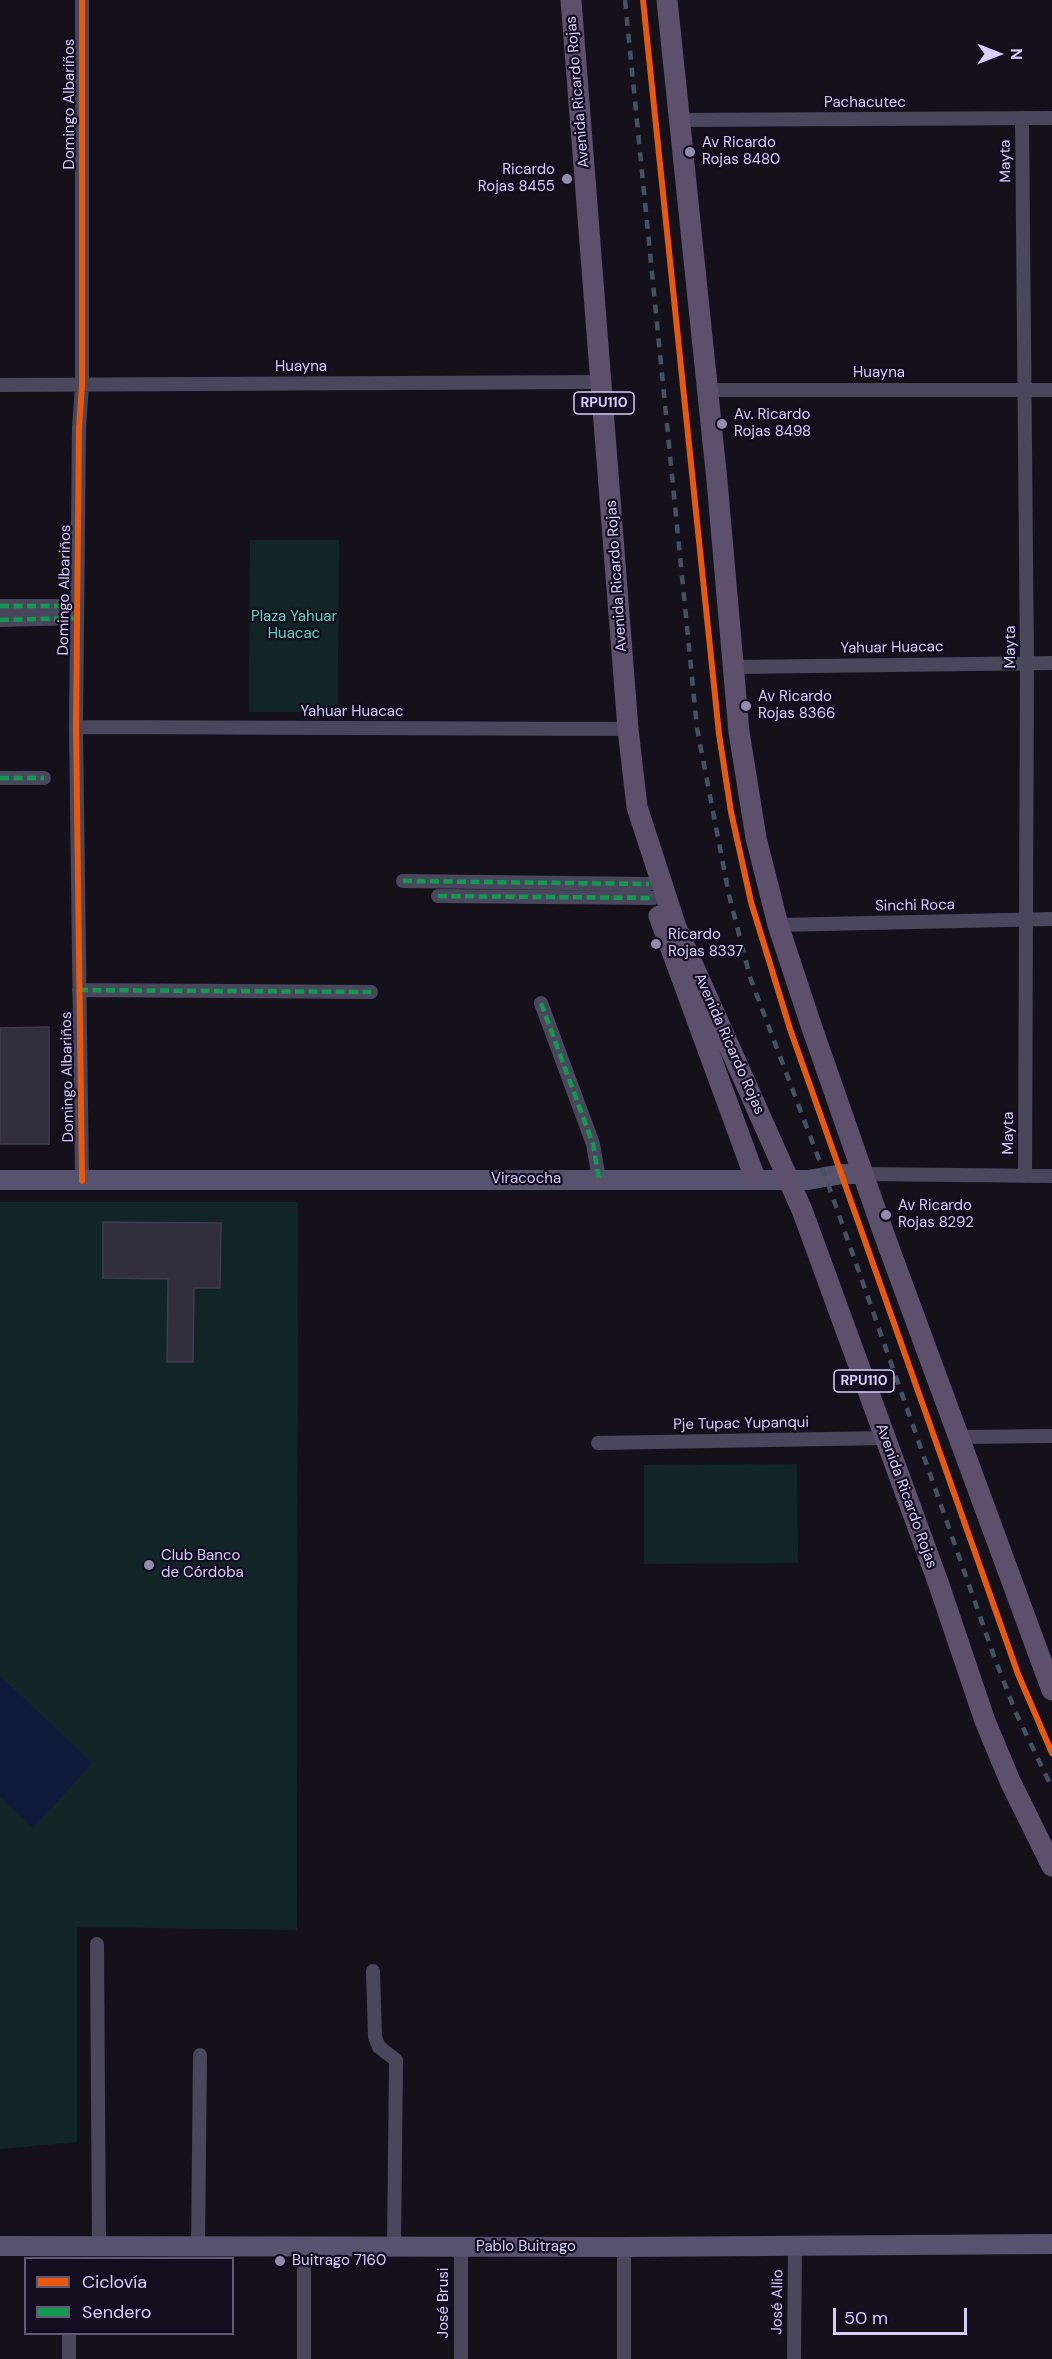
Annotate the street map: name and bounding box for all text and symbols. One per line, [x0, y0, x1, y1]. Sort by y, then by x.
street label: Avenida Ricardo Rojas [562, 15, 594, 169]
north arrow [968, 24, 1028, 84]
street label: Domingo Albariños [61, 39, 79, 169]
text: N [1006, 48, 1027, 60]
street label: Pachacutec [824, 94, 906, 112]
place label: Av Ricardo Rojas 8480 [702, 134, 780, 169]
street label: Mayta [997, 139, 1015, 183]
marker: Av Ricardo Rojas 8480 [683, 145, 697, 159]
place label: Ricardo Rojas 8455 [478, 161, 555, 196]
marker: Ricardo Rojas 8455 [560, 172, 574, 186]
street label: Huayna [275, 358, 327, 376]
street label: Huayna [853, 364, 905, 382]
road number: RPU110 [574, 392, 634, 414]
place label: Av. Ricardo Rojas 8498 [734, 406, 811, 441]
marker: Av. Ricardo Rojas 8498 [715, 417, 729, 431]
street label: Avenida Ricardo Rojas [603, 499, 631, 653]
street label: Domingo Albariños [55, 524, 75, 656]
park label: Plaza Yahuar Huacac [251, 608, 337, 643]
street label: Mayta [1002, 626, 1020, 668]
street label: Yahuar Huacac [840, 638, 944, 658]
place label: Av Ricardo Rojas 8366 [758, 688, 836, 723]
marker: Av Ricardo Rojas 8366 [739, 699, 753, 713]
street label: Yahuar Huacac [301, 703, 403, 721]
street label: Sinchi Roca [875, 896, 955, 916]
place label: Ricardo Rojas 8337 [668, 926, 743, 961]
marker: Ricardo Rojas 8337 [649, 937, 663, 951]
street label: Avenida Ricardo Rojas [690, 971, 768, 1117]
street label: Domingo Albariños [58, 1011, 78, 1143]
street label: Mayta [1000, 1112, 1018, 1154]
street label: Viracocha [491, 1170, 561, 1188]
place label: Av Ricardo Rojas 8292 [898, 1197, 974, 1232]
marker: Av Ricardo Rojas 8292 [879, 1208, 893, 1222]
road number: RPU110 [834, 1370, 894, 1392]
street label: Pje Tupac Yupanqui [673, 1414, 809, 1434]
street label: Avenida Ricardo Rojas [871, 1421, 941, 1571]
place label: Club Banco de Córdoba [161, 1547, 244, 1582]
marker: Club Banco de Córdoba [142, 1558, 156, 1572]
street label: Pablo Buitrago [476, 2238, 576, 2256]
place label: Buitrago 7160 [292, 2252, 386, 2270]
marker: Buitrago 7160 [273, 2254, 287, 2268]
legend [24, 2257, 234, 2335]
street label: José Brusi [435, 2268, 453, 2338]
street label: José Allio [768, 2269, 788, 2335]
text: Ciclovía [82, 2270, 147, 2294]
scale bar [836, 2296, 970, 2334]
text: Sendero [82, 2300, 152, 2324]
text: 50 m [844, 2306, 888, 2330]

